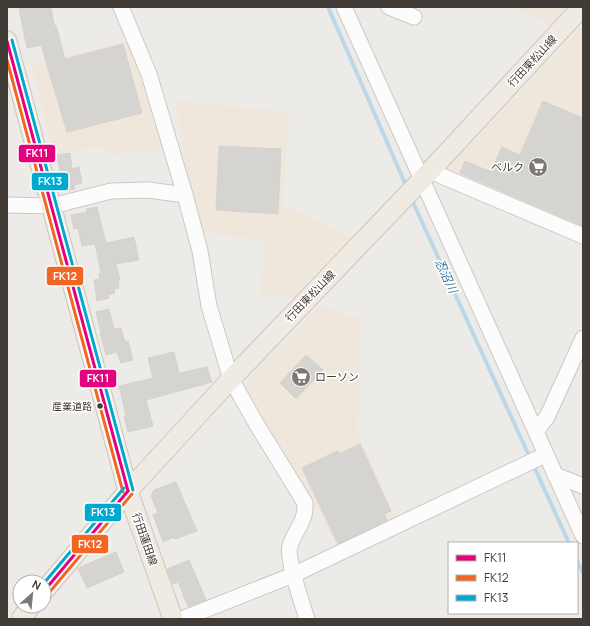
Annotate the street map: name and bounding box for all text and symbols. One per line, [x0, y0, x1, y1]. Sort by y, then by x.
street label: 行田東松山線 [504, 31, 560, 90]
line badge: FK11 [18, 144, 56, 163]
text: FK11 [26, 145, 48, 160]
supermarket icon: ベルク [527, 156, 549, 178]
place label: ベルク [491, 159, 524, 174]
line badge: FK13 [31, 172, 69, 191]
text: FK13 [38, 173, 62, 188]
water label: 忍沼川 [431, 256, 463, 298]
line badge: FK12 [46, 266, 84, 286]
street label: 行田東松山線 [281, 267, 338, 325]
text: FK12 [53, 268, 77, 283]
supermarket icon: ローソン [290, 366, 312, 388]
line badge: FK11 [79, 369, 117, 388]
place label: ローソン [315, 369, 359, 384]
text: FK11 [87, 370, 109, 385]
place label: 産業道路 [52, 399, 92, 413]
marker: 産業道路 [95, 401, 105, 411]
line badge: FK13 [84, 503, 122, 522]
text: FK13 [91, 504, 115, 519]
street label: 行田蓮田線 [129, 510, 162, 567]
line badge: FK12 [71, 534, 109, 554]
text: FK12 [78, 536, 102, 551]
legend [448, 542, 578, 614]
text: FK11 [484, 549, 507, 566]
text: FK12 [484, 569, 509, 586]
north arrow [12, 574, 52, 614]
text: N [30, 576, 44, 593]
text: FK13 [484, 589, 508, 606]

